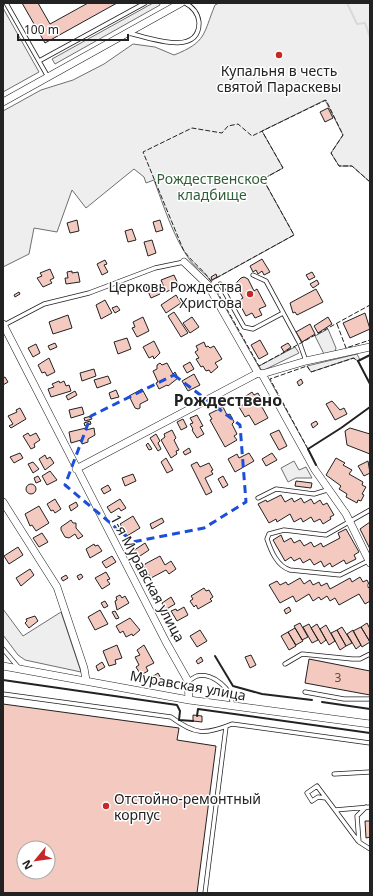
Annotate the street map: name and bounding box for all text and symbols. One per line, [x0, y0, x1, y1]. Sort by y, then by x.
scale bar [18, 16, 128, 42]
text: 100 m [24, 21, 59, 38]
marker: Купальня в честь святой Параскевы [274, 50, 284, 60]
place label: Купальня в честь святой Параскевы [217, 61, 341, 96]
park label: Рождественское кладбище [157, 169, 268, 204]
place label: Церковь Рождества Христова [108, 277, 242, 312]
marker: Церковь Рождества Христова [245, 289, 255, 299]
district label: Рождествено [174, 389, 282, 411]
street label: 1-я Муравская улица [106, 511, 190, 645]
street label: Муравская улица [129, 665, 247, 705]
house number: 3 [335, 669, 342, 686]
place label: Отстойно-ремонтный корпус [114, 789, 261, 824]
marker: Отстойно-ремонтный корпус [101, 801, 111, 811]
north arrow [16, 840, 56, 880]
text: N [18, 858, 36, 873]

